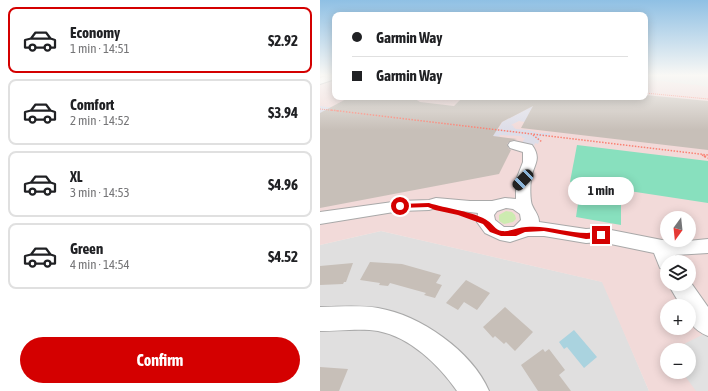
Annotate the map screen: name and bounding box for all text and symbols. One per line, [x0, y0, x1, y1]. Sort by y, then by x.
icon: car [22, 22, 58, 58]
text: Economy [70, 24, 120, 41]
text: Garmin Way [376, 29, 443, 46]
text: $2.92 [268, 32, 298, 49]
text: 1 min · 14:51 [70, 41, 130, 56]
text: Garmin Way [376, 67, 443, 84]
icon: car [22, 94, 58, 130]
text: Comfort [70, 96, 114, 113]
text: $3.94 [268, 104, 298, 121]
text: 2 min · 14:52 [70, 113, 130, 128]
icon: car [22, 166, 58, 202]
car [510, 167, 536, 193]
text: XL [70, 168, 83, 185]
text: $4.96 [268, 176, 298, 193]
callout: 1 min [568, 177, 634, 205]
text: 1 min [588, 183, 614, 198]
text: 3 min · 14:53 [70, 185, 130, 200]
route start [391, 197, 409, 215]
north arrow [660, 211, 696, 247]
map controls [660, 211, 696, 379]
route end [592, 226, 610, 244]
icon: car [22, 238, 58, 274]
text: Green [70, 240, 103, 257]
text: $4.52 [268, 248, 298, 265]
button: layers [660, 255, 696, 291]
text: 4 min · 14:54 [70, 257, 130, 272]
button: + [660, 299, 696, 335]
button: Confirm [20, 337, 300, 383]
button: − [660, 343, 696, 379]

